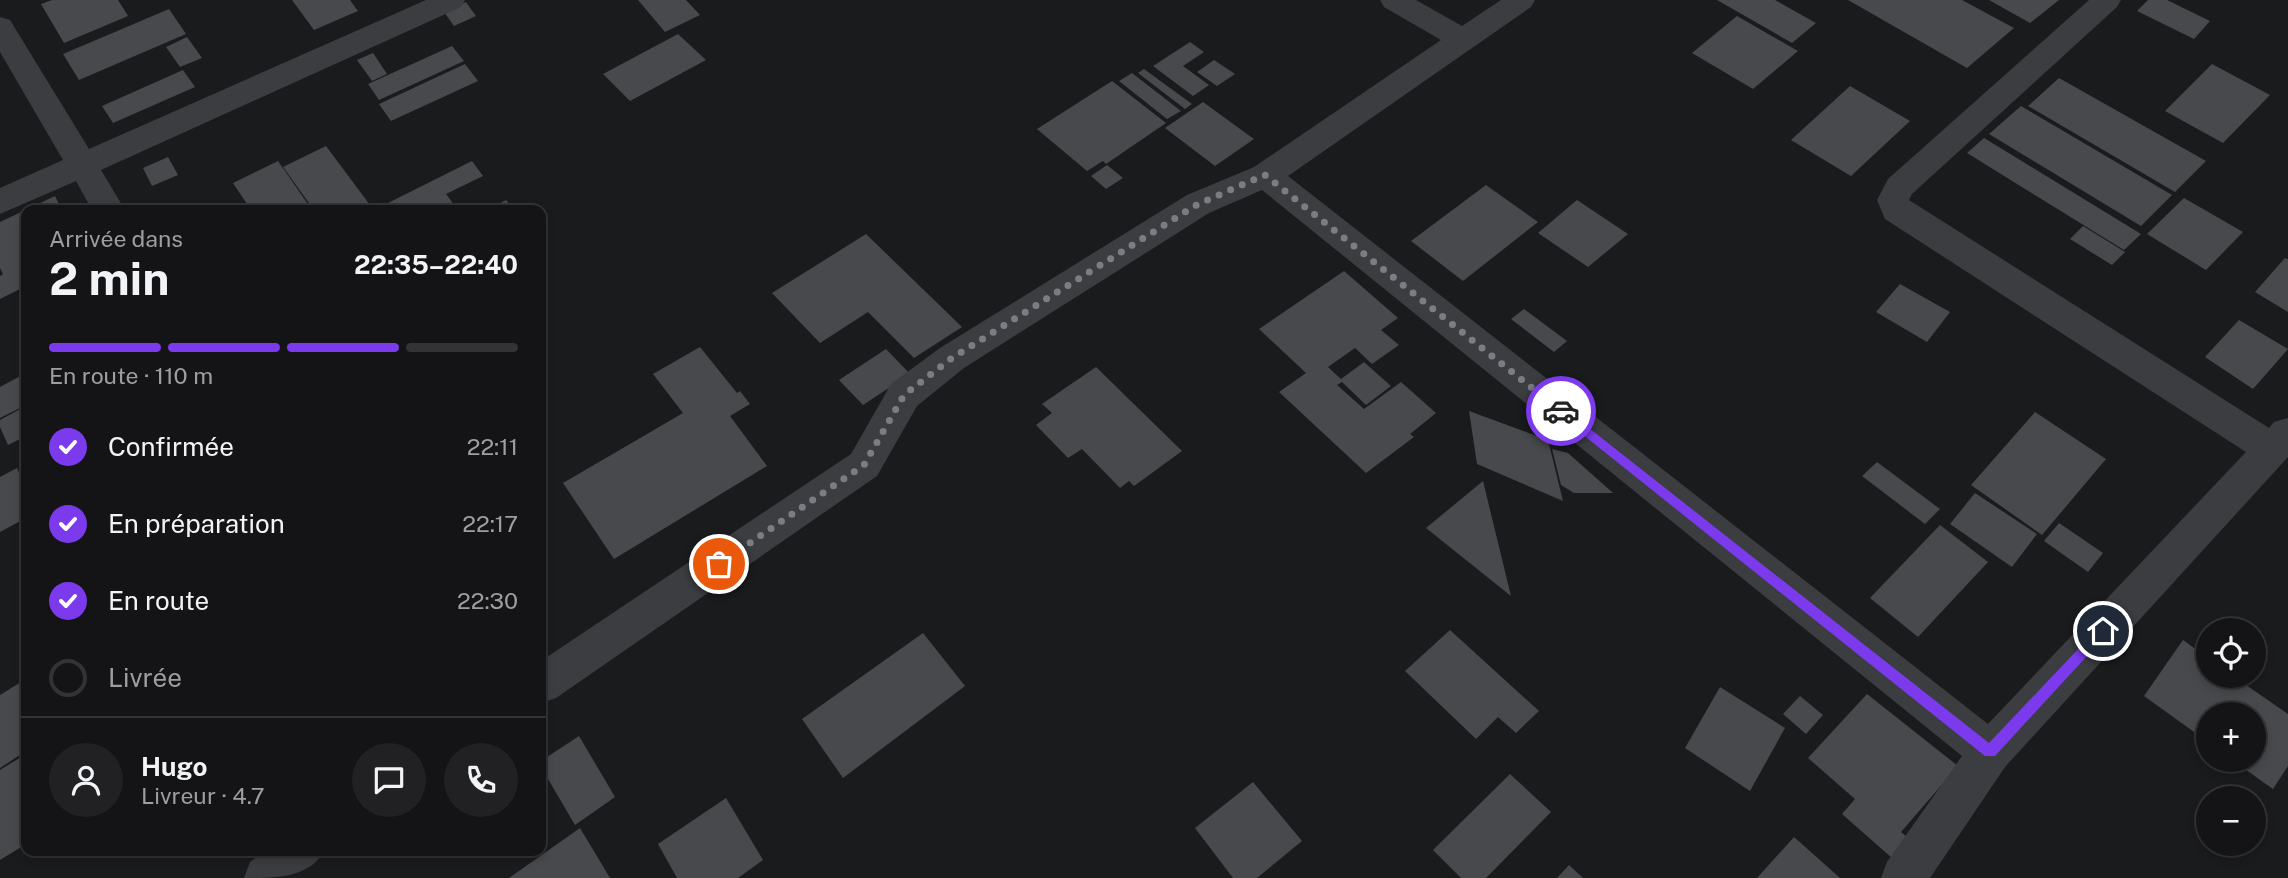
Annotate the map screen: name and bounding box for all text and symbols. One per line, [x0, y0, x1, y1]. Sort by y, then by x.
text: Arrivée dans [49, 225, 183, 252]
text: 22:35–22:40 [354, 249, 518, 280]
text: 2 min [49, 251, 169, 305]
text: En route · 110 m [49, 362, 213, 389]
courier [1526, 376, 1596, 446]
icon: car [1542, 392, 1580, 430]
icon: check [49, 428, 87, 466]
text: Confirmée [108, 431, 234, 462]
text: 22:11 [467, 433, 518, 460]
icon: check [49, 505, 87, 543]
text: En préparation [108, 508, 285, 539]
text: 22:17 [462, 510, 518, 537]
pin [689, 534, 749, 594]
icon: bag [700, 545, 738, 583]
icon: check [49, 582, 87, 620]
text: En route [108, 585, 209, 616]
text: 22:30 [457, 587, 518, 614]
pin [2073, 601, 2133, 661]
icon: home [2084, 612, 2122, 650]
map controls [2196, 618, 2266, 856]
button: locate [2196, 618, 2266, 688]
text: Livrée [108, 662, 182, 693]
button: + [2196, 702, 2266, 772]
button: person [49, 743, 123, 817]
button: chat [352, 743, 426, 817]
button: phone [444, 743, 518, 817]
text: Hugo [141, 751, 207, 782]
text: Livreur · 4.7 [141, 782, 264, 809]
button: − [2196, 786, 2266, 856]

